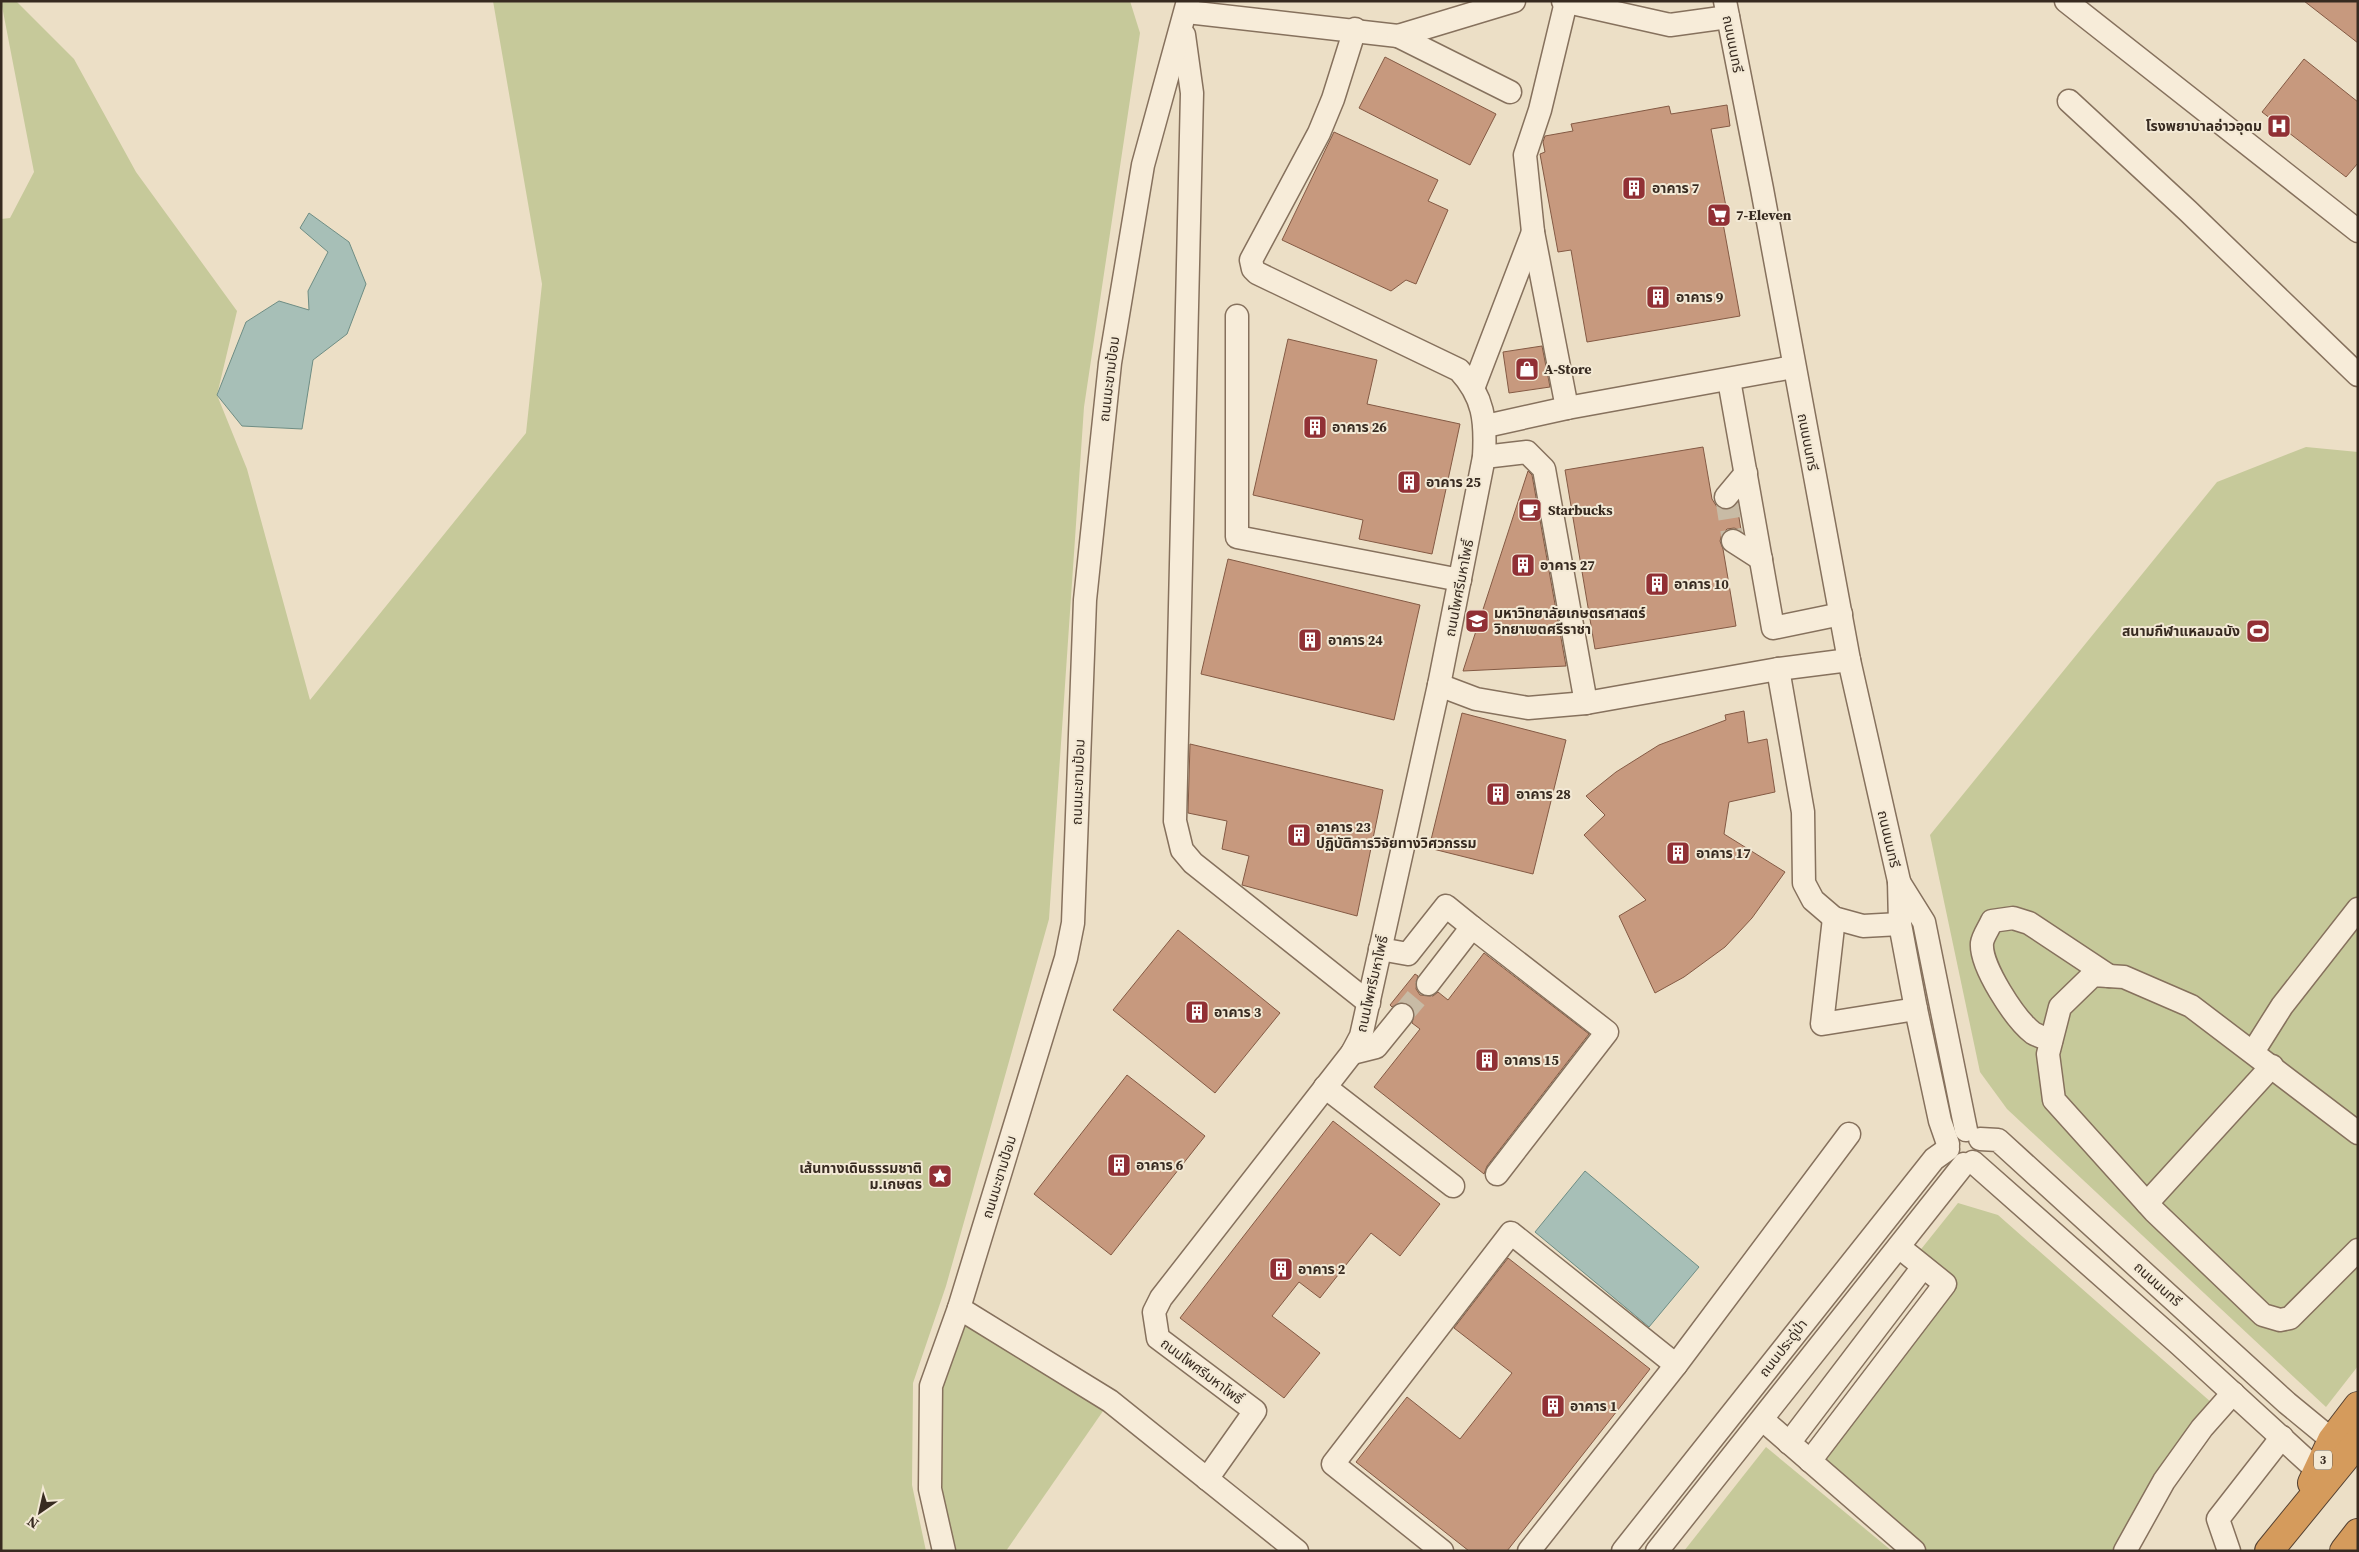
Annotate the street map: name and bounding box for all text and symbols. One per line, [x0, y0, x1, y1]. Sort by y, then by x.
street label: ถนนนนทรี [1718, 14, 1748, 75]
hospital icon: โรงพยาบาลอ่าวอุดม [2266, 113, 2292, 139]
place label: โรงพยาบาลอ่าวอุดม [2146, 116, 2262, 136]
building icon: อาคาร 7 [1621, 175, 1647, 201]
place label: อาคาร 7 [1652, 178, 1700, 198]
supermarket icon: 7-Eleven [1706, 202, 1732, 228]
place label: 7-Eleven [1736, 205, 1792, 225]
building icon: อาคาร 9 [1645, 284, 1671, 310]
place label: อาคาร 9 [1676, 287, 1724, 307]
street label: ถนนมะขามป้อม [1094, 335, 1124, 423]
shop icon: A-Store [1514, 356, 1540, 382]
place label: A-Store [1544, 359, 1592, 379]
street label: ถนนนนทรี [1793, 412, 1823, 473]
building icon: อาคาร 26 [1302, 414, 1328, 440]
place label: อาคาร 26 [1332, 417, 1387, 437]
building icon: อาคาร 25 [1396, 469, 1422, 495]
place label: อาคาร 25 [1426, 472, 1481, 492]
cafe icon: Starbucks [1517, 497, 1543, 523]
place label: Starbucks [1548, 500, 1613, 520]
street label: ถนนโพศรีมหาโพธิ์ [1440, 537, 1478, 638]
building icon: อาคาร 27 [1510, 552, 1536, 578]
place label: อาคาร 27 [1540, 555, 1595, 575]
building icon: อาคาร 10 [1644, 571, 1670, 597]
place label: อาคาร 10 [1674, 574, 1729, 594]
place label: มหาวิทยาลัยเกษตรศาสตร์ วิทยาเขตศรีราชา [1494, 603, 1646, 639]
school or university icon: มหาวิทยาลัยเกษตรศาสตร์ วิทยาเขตศรีราชา [1464, 608, 1490, 634]
sports icon: สนามกีฬาแหลมฉบัง [2245, 618, 2271, 644]
place label: สนามกีฬาแหลมฉบัง [2122, 621, 2240, 641]
building icon: อาคาร 24 [1297, 627, 1323, 653]
place label: อาคาร 24 [1328, 630, 1383, 650]
street label: ถนนมะขามป้อม [1067, 739, 1089, 825]
building icon: อาคาร 28 [1485, 781, 1511, 807]
place label: อาคาร 28 [1516, 784, 1571, 804]
street label: ถนนนนทรี [1873, 808, 1905, 870]
place label: อาคาร 23 ปฏิบัติการวิจัยทางวิศวกรรม [1316, 817, 1477, 853]
building icon: อาคาร 23 ปฏิบัติการวิจัยทางวิศวกรรม [1286, 822, 1312, 848]
building icon: อาคาร 17 [1665, 840, 1691, 866]
place label: อาคาร 17 [1696, 843, 1751, 863]
street label: ถนนโพศรีมหาโพธิ์ [1351, 933, 1393, 1034]
building icon: อาคาร 3 [1184, 999, 1210, 1025]
place label: อาคาร 3 [1214, 1002, 1262, 1022]
building icon: อาคาร 15 [1474, 1047, 1500, 1073]
place label: อาคาร 15 [1504, 1050, 1559, 1070]
street label: ถนนมะขามป้อม [977, 1133, 1021, 1221]
building icon: อาคาร 6 [1106, 1152, 1132, 1178]
place label: อาคาร 6 [1136, 1155, 1184, 1175]
place label: เส้นทางเดินธรรมชาติ ม.เกษตร [799, 1158, 922, 1194]
place icon: เส้นทางเดินธรรมชาติ ม.เกษตร [927, 1163, 953, 1189]
building icon: อาคาร 2 [1268, 1256, 1294, 1282]
street label: ถนนนนทรี [2130, 1257, 2186, 1311]
place label: อาคาร 2 [1298, 1259, 1346, 1279]
street label: ถนนประดู่ป่า [1754, 1315, 1812, 1381]
street label: ถนนโพศรีมหาโพธิ์ [1156, 1333, 1248, 1409]
building icon: อาคาร 1 [1540, 1393, 1566, 1419]
place label: อาคาร 1 [1570, 1396, 1617, 1416]
road number: 3 [2314, 1450, 2332, 1470]
north arrow [15, 1487, 65, 1537]
text: N [23, 1512, 43, 1534]

